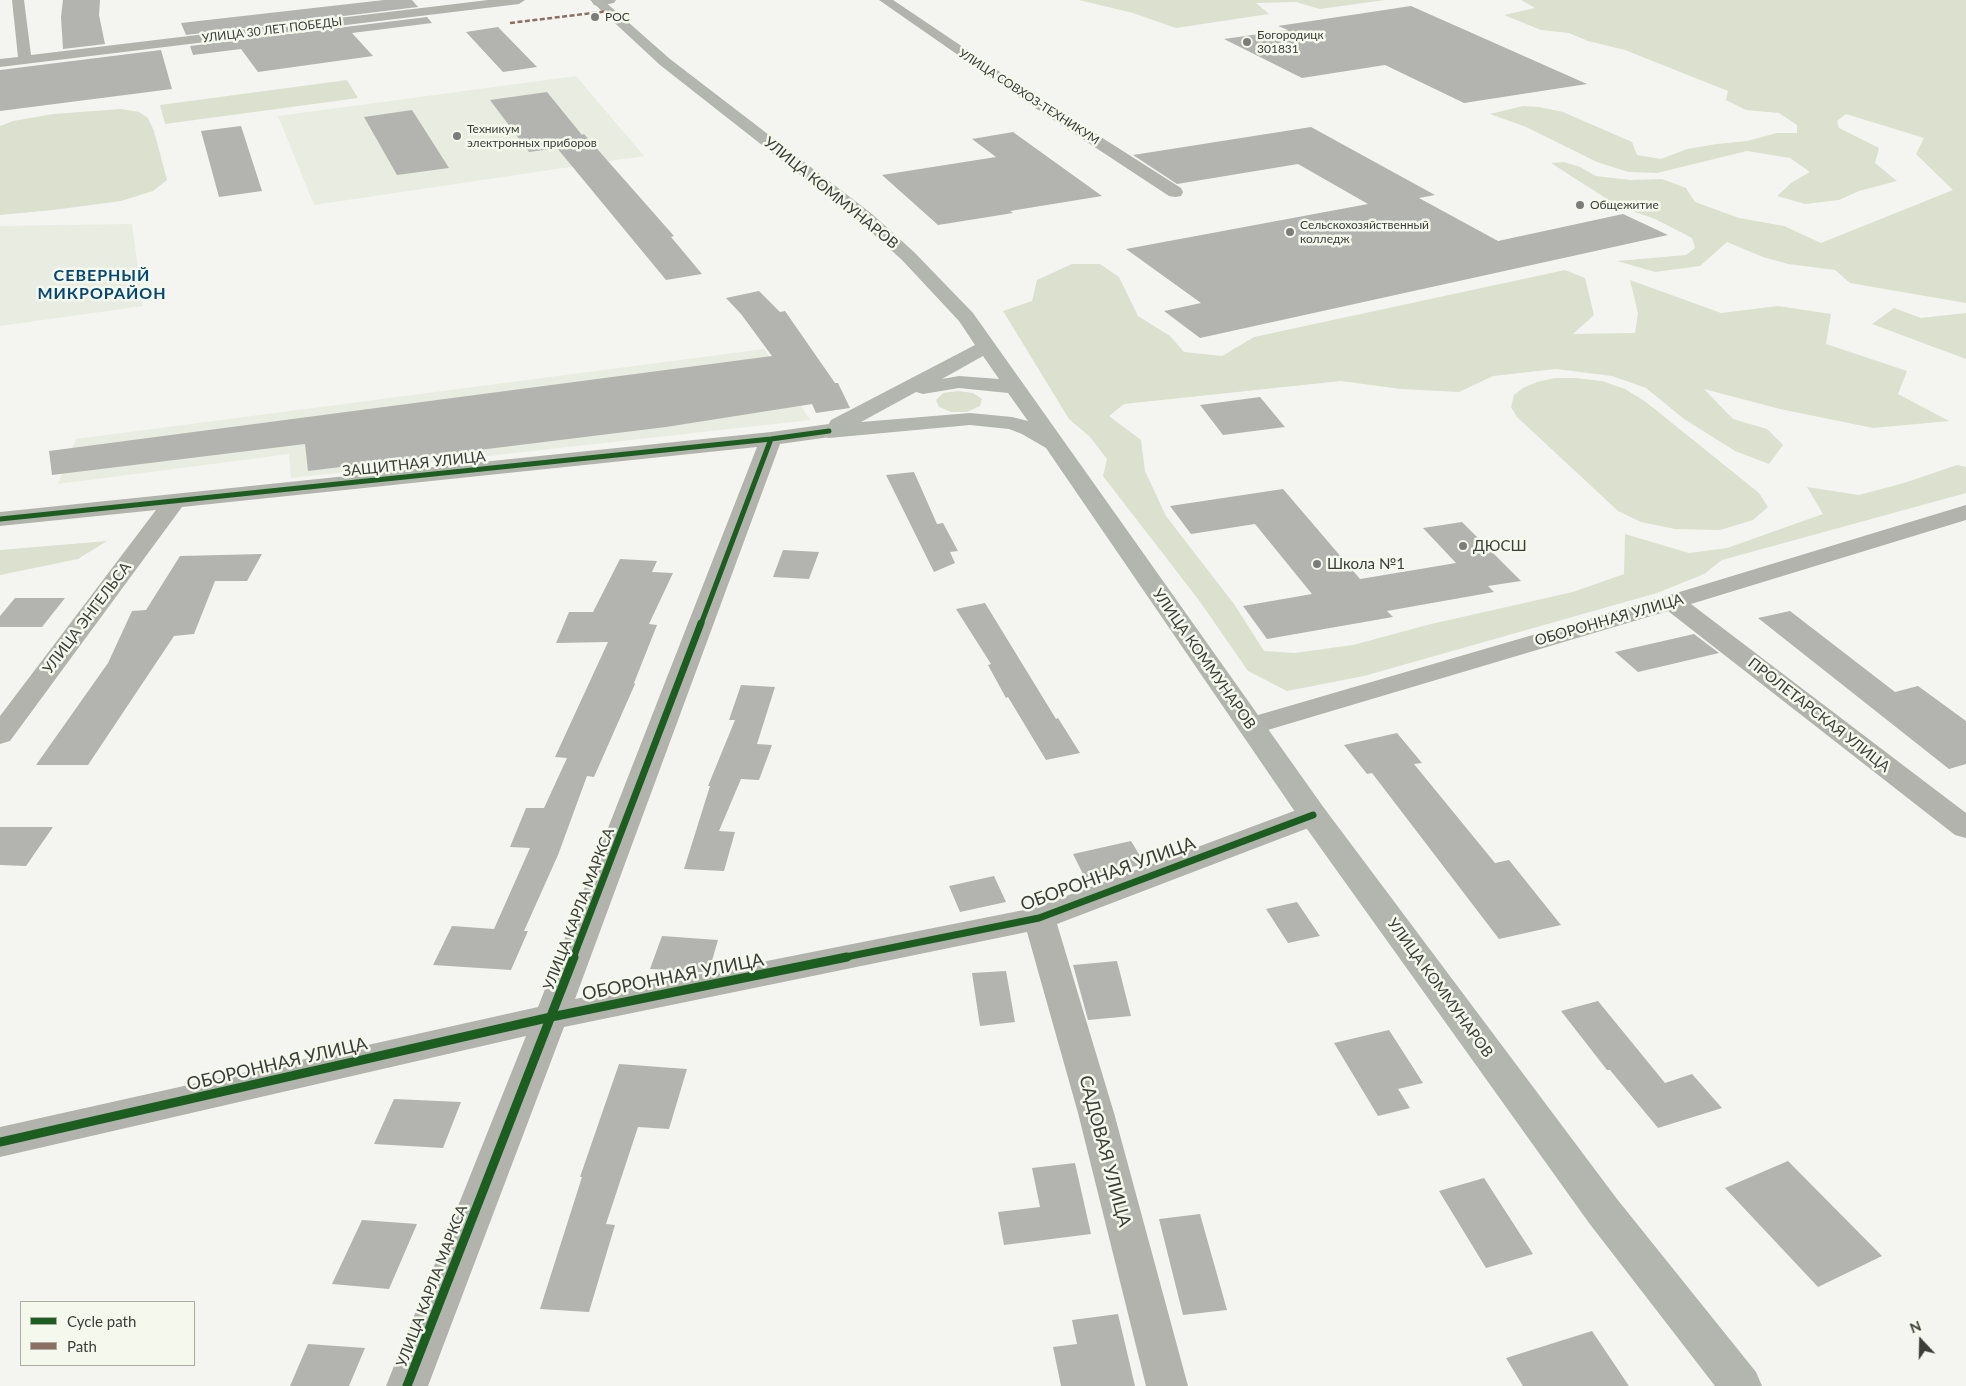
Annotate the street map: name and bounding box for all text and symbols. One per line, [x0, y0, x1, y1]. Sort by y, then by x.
place label: РОС [605, 10, 630, 24]
marker: РОС [589, 11, 601, 23]
street label: УЛИЦА 30 ЛЕТ ПОБЕДЫ [201, 14, 343, 46]
place label: Богородицк 301831 [1257, 28, 1324, 56]
marker: Богородицк 301831 [1241, 36, 1253, 48]
street label: УЛИЦА СОВХОЗ-ТЕХНИКУМ [956, 46, 1102, 148]
place label: Техникум электронных приборов [467, 122, 597, 150]
marker: Техникум электронных приборов [451, 130, 463, 142]
street label: УЛИЦА КОММУНАРОВ [760, 133, 902, 253]
place label: Общежитие [1590, 198, 1659, 212]
marker: Общежитие [1574, 199, 1586, 211]
place label: Сельскохозяйственный колледж [1300, 218, 1429, 246]
marker: Сельскохозяйственный колледж [1284, 226, 1296, 238]
district label: СЕВЕРНЫЙ МИКРОРАЙОН [36, 266, 168, 304]
street label: ЗАЩИТНАЯ УЛИЦА [342, 448, 486, 480]
place label: ДЮСШ [1473, 537, 1527, 555]
marker: ДЮСШ [1457, 540, 1469, 552]
place label: Школа №1 [1327, 555, 1405, 573]
marker: Школа №1 [1311, 558, 1323, 570]
street label: УЛИЦА ЭНГЕЛЬСА [39, 559, 135, 677]
street label: УЛИЦА КОММУНАРОВ [1149, 585, 1259, 733]
street label: ОБОРОННАЯ УЛИЦА [1533, 590, 1685, 650]
street label: ПРОЛЕТАРСКАЯ УЛИЦА [1745, 654, 1893, 776]
street label: УЛИЦА КАРЛА МАРКСА [540, 825, 618, 993]
street label: ОБОРОННАЯ УЛИЦА [1018, 832, 1198, 916]
street label: УЛИЦА КОММУНАРОВ [1383, 915, 1497, 1061]
street label: ОБОРОННАЯ УЛИЦА [580, 949, 766, 1005]
street label: ОБОРОННАЯ УЛИЦА [185, 1033, 369, 1095]
street label: САДОВАЯ УЛИЦА [1074, 1073, 1136, 1229]
street label: УЛИЦА КАРЛА МАРКСА [393, 1202, 471, 1370]
legend [20, 1301, 195, 1366]
text: Cycle path [67, 1312, 136, 1330]
north arrow [1896, 1316, 1946, 1366]
text: N [1907, 1317, 1924, 1336]
text: Path [67, 1337, 97, 1355]

